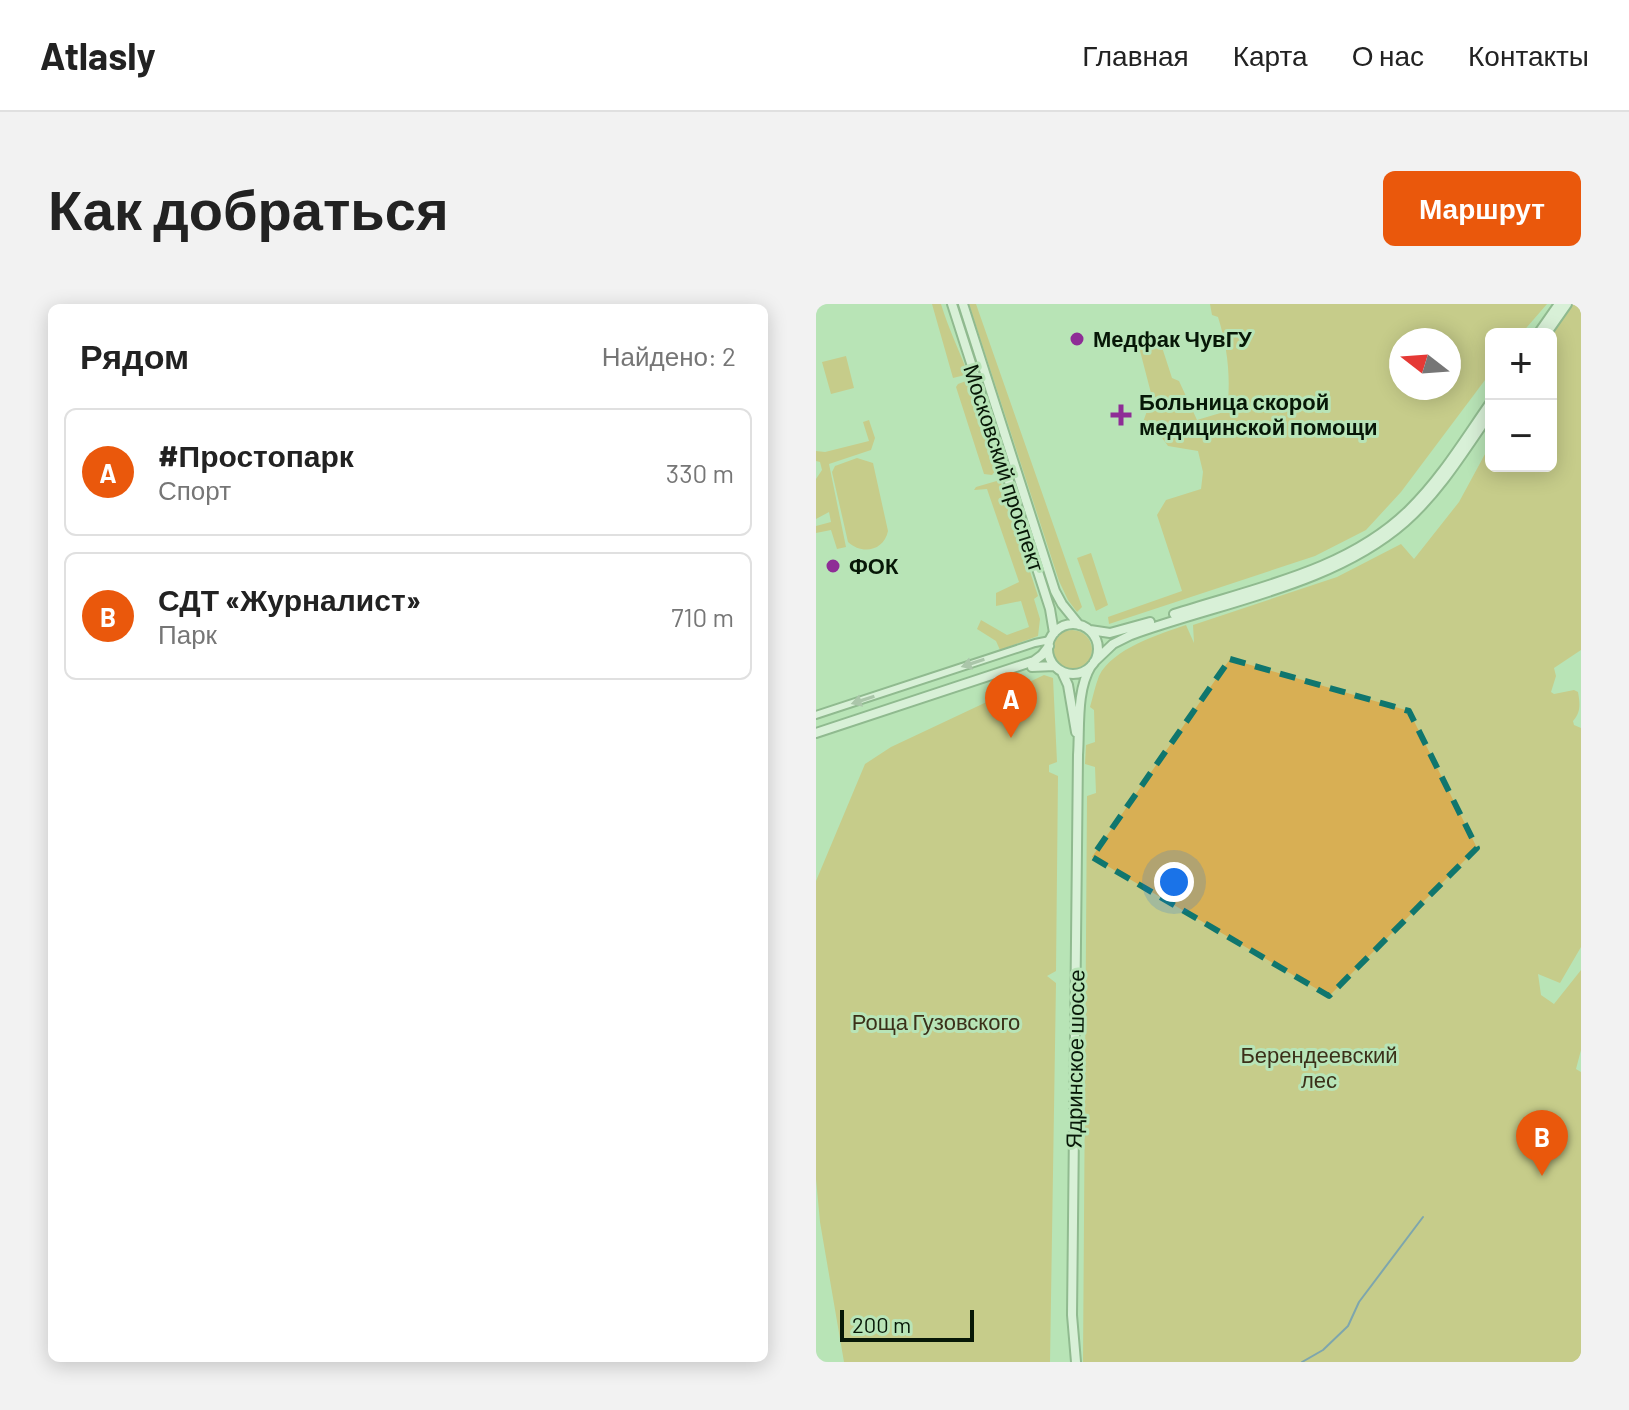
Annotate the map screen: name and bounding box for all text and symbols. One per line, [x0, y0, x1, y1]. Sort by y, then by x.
text: Atlasly [40, 32, 156, 78]
text: Главная [1082, 38, 1189, 72]
text: Карта [1233, 38, 1308, 72]
text: О нас [1352, 38, 1424, 72]
text: Контакты [1468, 38, 1589, 72]
button: Маршрут [1383, 171, 1581, 246]
text: Как добраться [48, 174, 449, 241]
place label: Медфак ЧувГУ [1093, 325, 1252, 352]
north arrow [1389, 328, 1461, 400]
map controls [1485, 328, 1557, 472]
button: + [1485, 328, 1557, 400]
marker: Медфак ЧувГУ [1068, 330, 1086, 348]
text: Рядом [80, 335, 189, 376]
text: Найдено: 2 [602, 340, 736, 371]
street label: Московский проспект [958, 361, 1051, 575]
place label: Больница скорой медицинской помощи [1139, 388, 1378, 440]
button: − [1485, 400, 1557, 472]
marker: Больница скорой медицинской помощи [1110, 404, 1132, 426]
text: #Простопарк [158, 437, 354, 473]
text: A [99, 457, 117, 488]
text: 330 m [666, 457, 734, 488]
text: Спорт [158, 474, 231, 505]
place label: ФОК [849, 552, 899, 578]
marker: ФОК [824, 557, 842, 575]
text: СДТ «Журналист» [158, 581, 421, 617]
text: B [100, 601, 116, 632]
text: 710 m [671, 601, 734, 632]
text: Парк [158, 618, 217, 649]
one-way arrow [960, 658, 984, 670]
pin: A [985, 672, 1037, 738]
one-way arrow [851, 694, 875, 706]
your location [1154, 862, 1194, 902]
street label: Ядринское шоссе [1059, 969, 1090, 1149]
park label: Роща Гузовского [852, 1008, 1020, 1035]
park label: Берендеевский лес [1240, 1041, 1398, 1092]
pin: B [1516, 1110, 1568, 1176]
scale bar [840, 1306, 974, 1342]
text: 200 m [852, 1311, 911, 1337]

